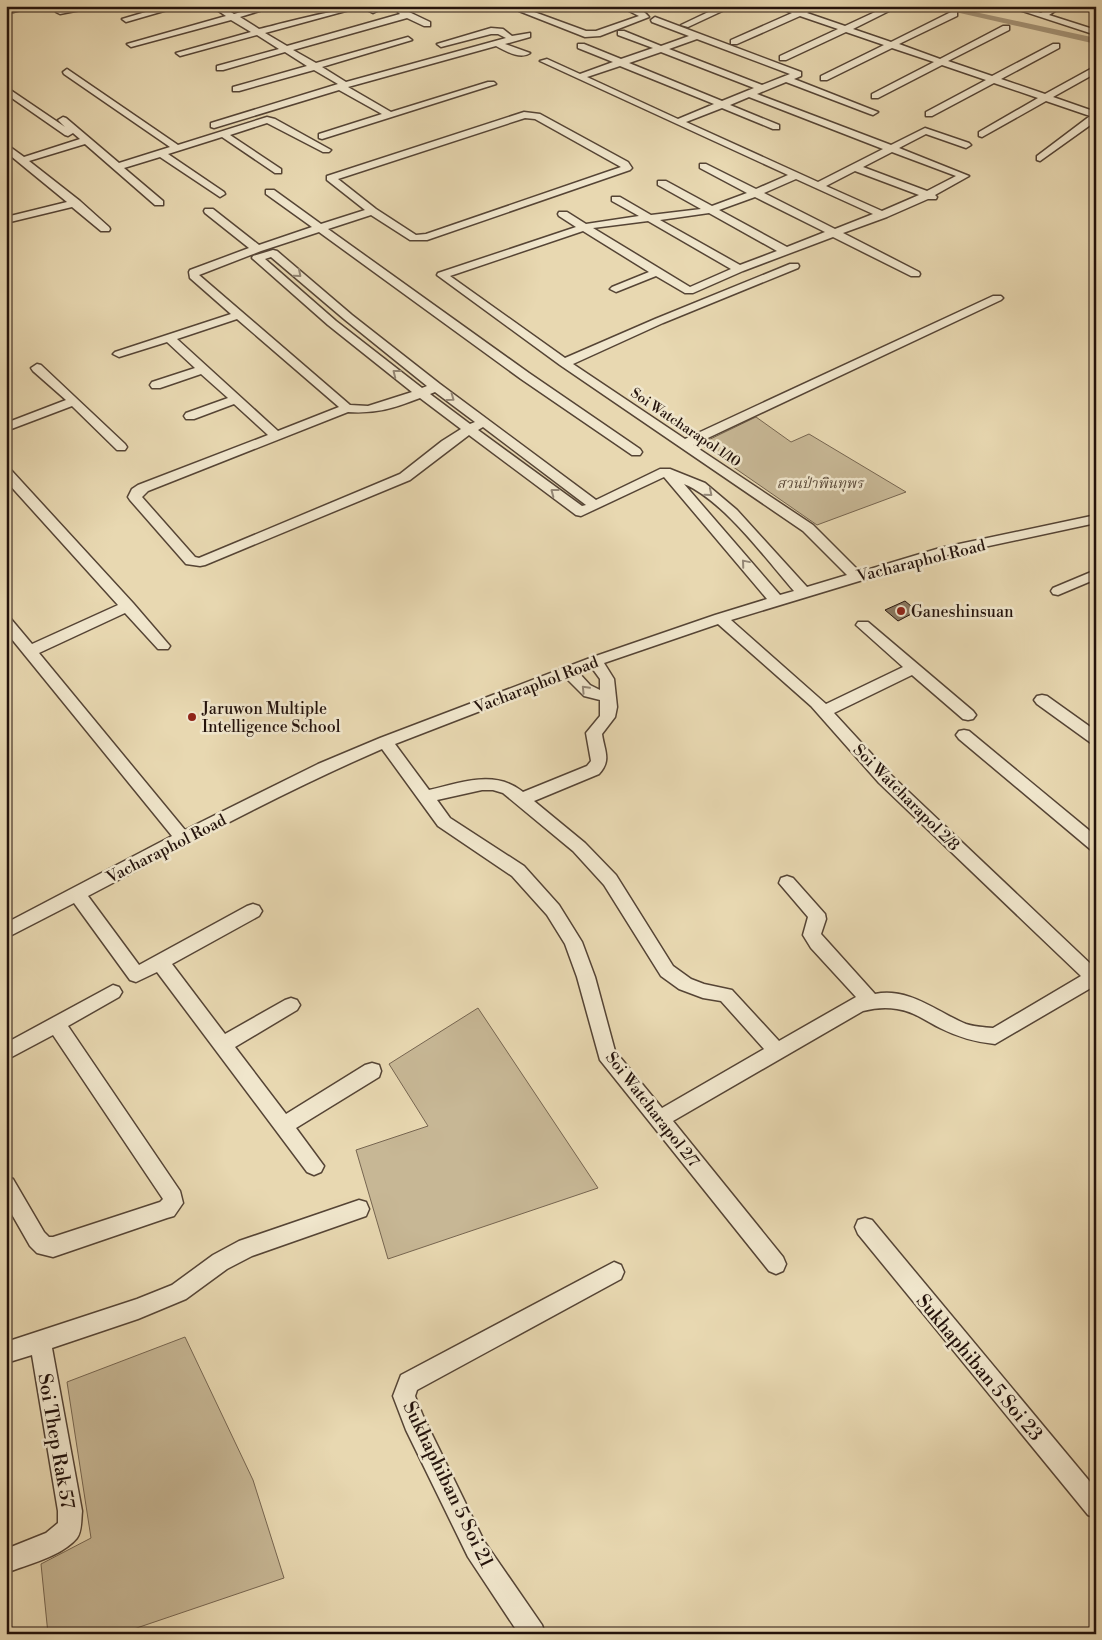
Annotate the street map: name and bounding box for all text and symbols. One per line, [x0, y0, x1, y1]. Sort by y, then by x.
one-way arrow [292, 268, 301, 277]
one-way arrow [392, 370, 402, 379]
street label: Soi Watcharapol 1/10 [627, 384, 744, 471]
one-way arrow [446, 392, 455, 401]
park label: สวนป่าพินทุพร [777, 475, 865, 493]
one-way arrow [703, 487, 712, 496]
one-way arrow [551, 489, 560, 497]
street label: Vacharaphol Road [854, 535, 988, 587]
one-way arrow [742, 559, 751, 568]
place label: Ganeshinsuan [911, 602, 1014, 622]
marker: Ganeshinsuan [895, 605, 907, 617]
street label: Vacharaphol Road [470, 652, 601, 718]
one-way arrow [582, 686, 591, 695]
place label: Jaruwon Multiple Intelligence School [201, 699, 341, 737]
marker: Jaruwon Multiple Intelligence School [186, 711, 198, 723]
street label: Soi Watcharapol 2/8 [849, 740, 964, 855]
street label: Vacharaphol Road [102, 810, 230, 888]
street label: Soi Watcharapol 2/7 [601, 1048, 703, 1171]
street label: Sukhaphiban 5 Soi 23 [911, 1289, 1048, 1446]
street label: Soi Thep Rak 57 [32, 1372, 80, 1511]
street label: Sukhaphiban 5 Soi 21 [397, 1397, 499, 1572]

